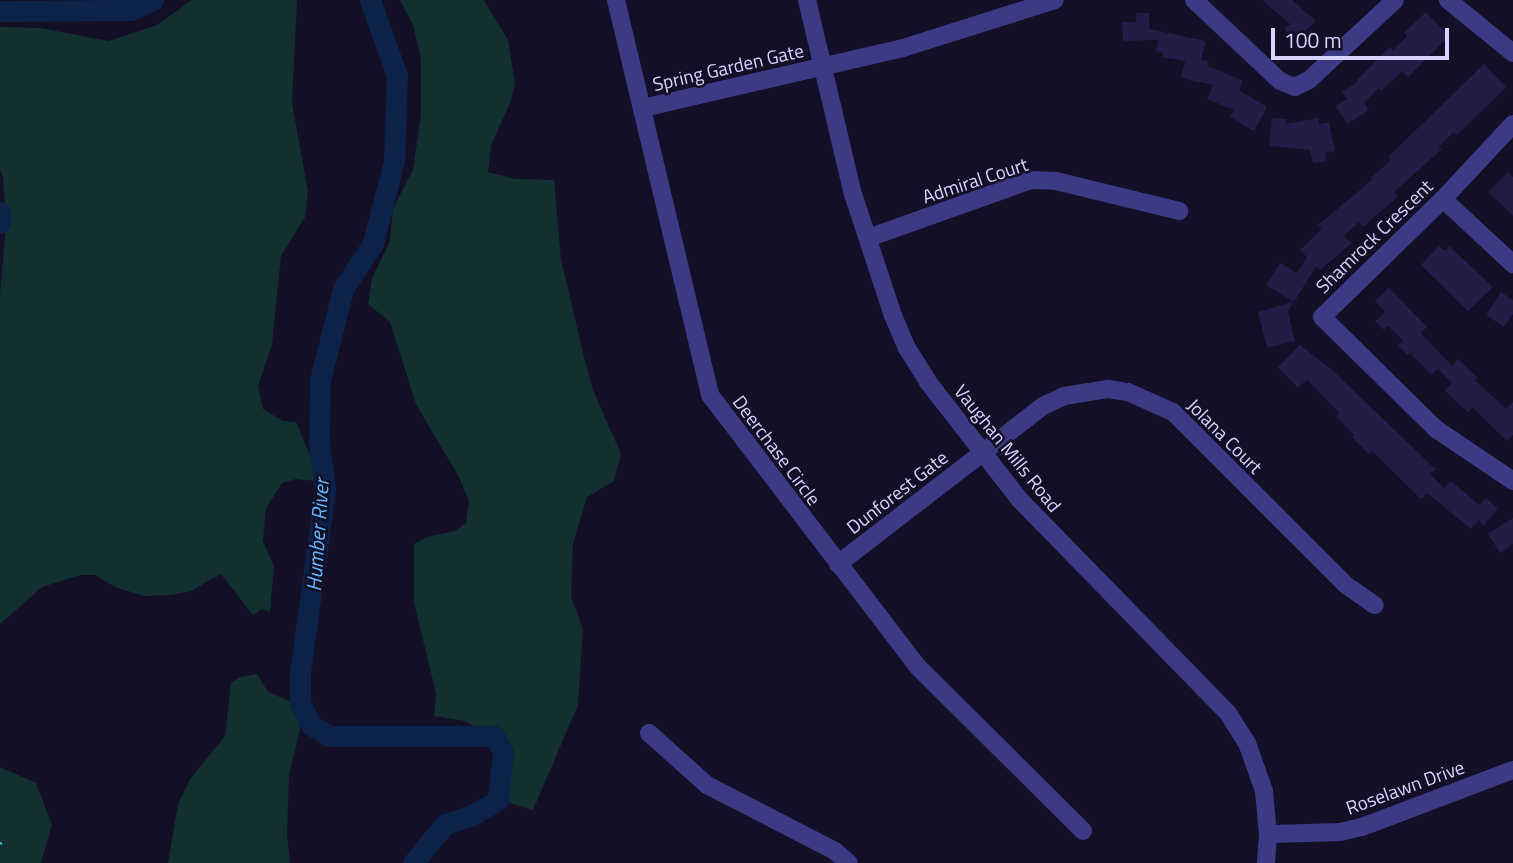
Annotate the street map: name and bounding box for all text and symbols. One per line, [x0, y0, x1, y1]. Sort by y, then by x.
scale bar [1275, 14, 1454, 58]
text: 100 m [1284, 24, 1341, 56]
street label: Spring Garden Gate [650, 39, 806, 95]
street label: Admiral Court [919, 152, 1031, 208]
street label: Shamrock Crescent [1311, 174, 1437, 298]
street label: Vaughan Mills Road [950, 380, 1066, 516]
street label: Deerchase Circle [728, 391, 826, 509]
street label: Jolana Court [1183, 394, 1267, 478]
street label: Dunforest Gate [842, 446, 952, 538]
water label: Humber River [300, 478, 334, 592]
street label: Roselawn Drive [1343, 755, 1467, 819]

